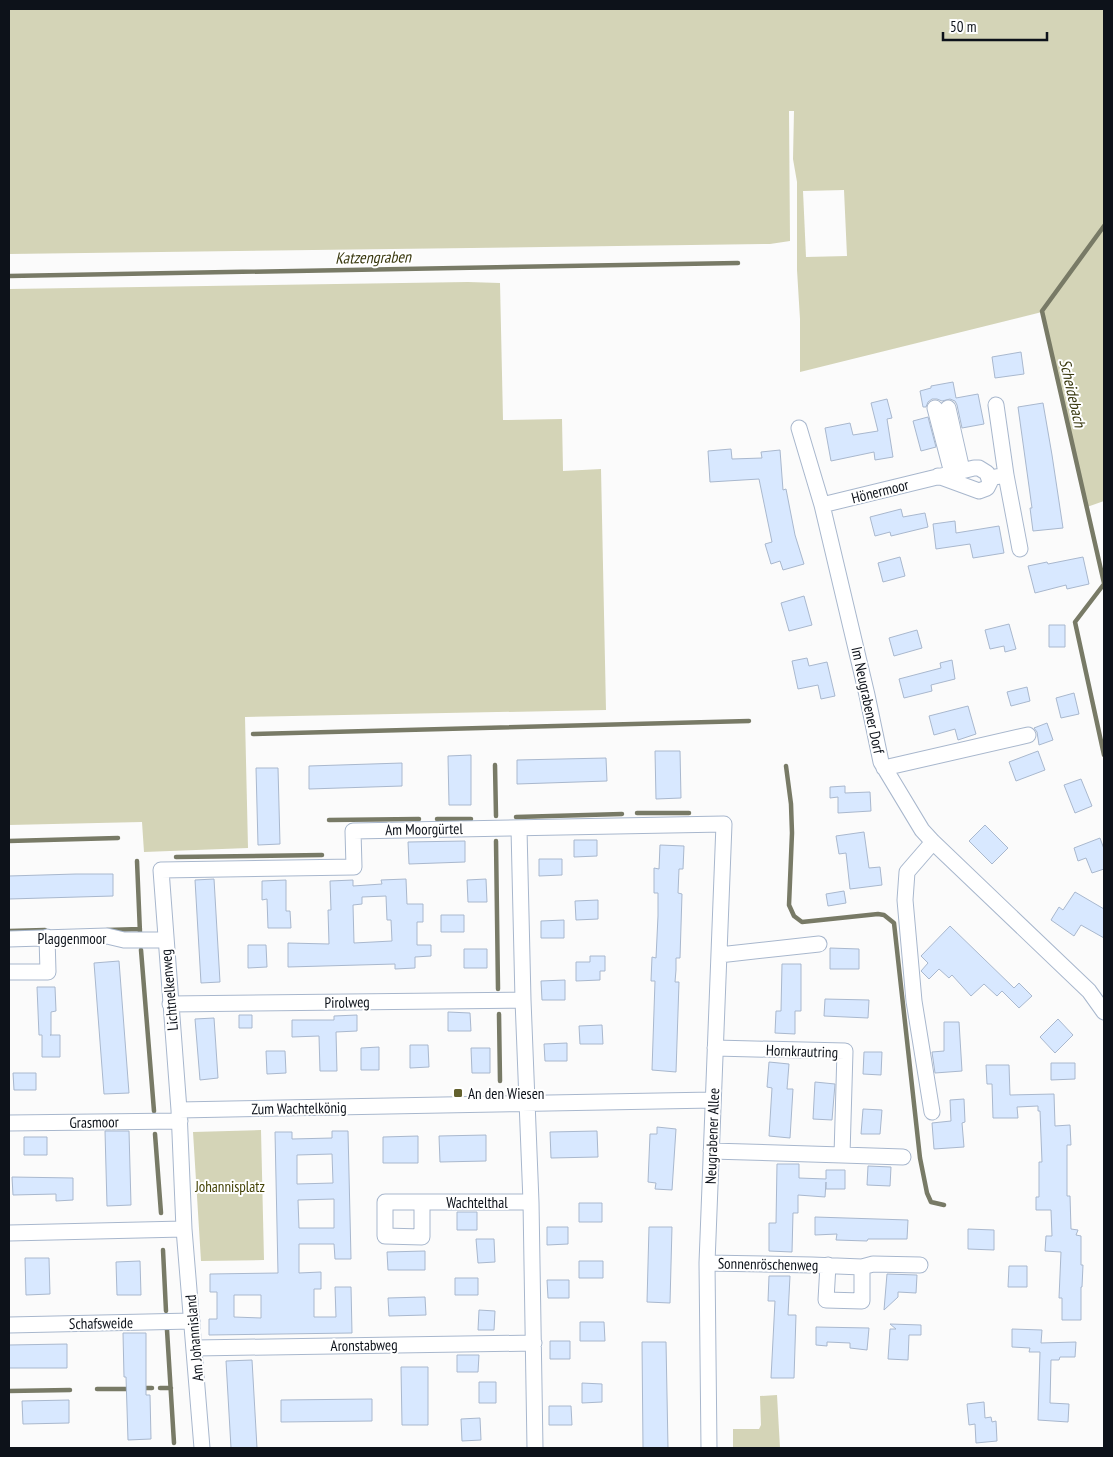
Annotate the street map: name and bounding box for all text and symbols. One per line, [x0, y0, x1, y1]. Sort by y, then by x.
scale bar [943, 10, 1047, 42]
text: 50 m [950, 17, 976, 36]
water label: Katzengraben [335, 246, 412, 268]
water label: Scheidebach [1055, 357, 1091, 430]
street label: Hönermoor [849, 475, 911, 507]
street label: Im Neugrabener Dorf [847, 645, 889, 756]
street label: Am Moorgürtel [385, 819, 464, 839]
street label: Plaggenmoor [38, 929, 107, 948]
street label: Lichtnelkenweg [156, 949, 182, 1031]
street label: Pirolweg [324, 992, 370, 1012]
street label: Hornkrautring [766, 1040, 838, 1062]
place label: An den Wiesen [468, 1084, 544, 1103]
marker: An den Wiesen [452, 1087, 464, 1099]
street label: Neugrabener Allee [701, 1088, 723, 1184]
street label: Zum Wachtelkönig [251, 1098, 347, 1118]
street label: Grasmoor [69, 1112, 120, 1132]
park label: Johannisplatz [194, 1177, 265, 1196]
street label: Wachtelthal [446, 1193, 508, 1212]
street label: Sonnenröschenweg [718, 1254, 818, 1274]
street label: Am Johannisland [181, 1294, 207, 1382]
street label: Schafsweide [69, 1313, 133, 1333]
street label: Aronstabweg [330, 1335, 398, 1355]

